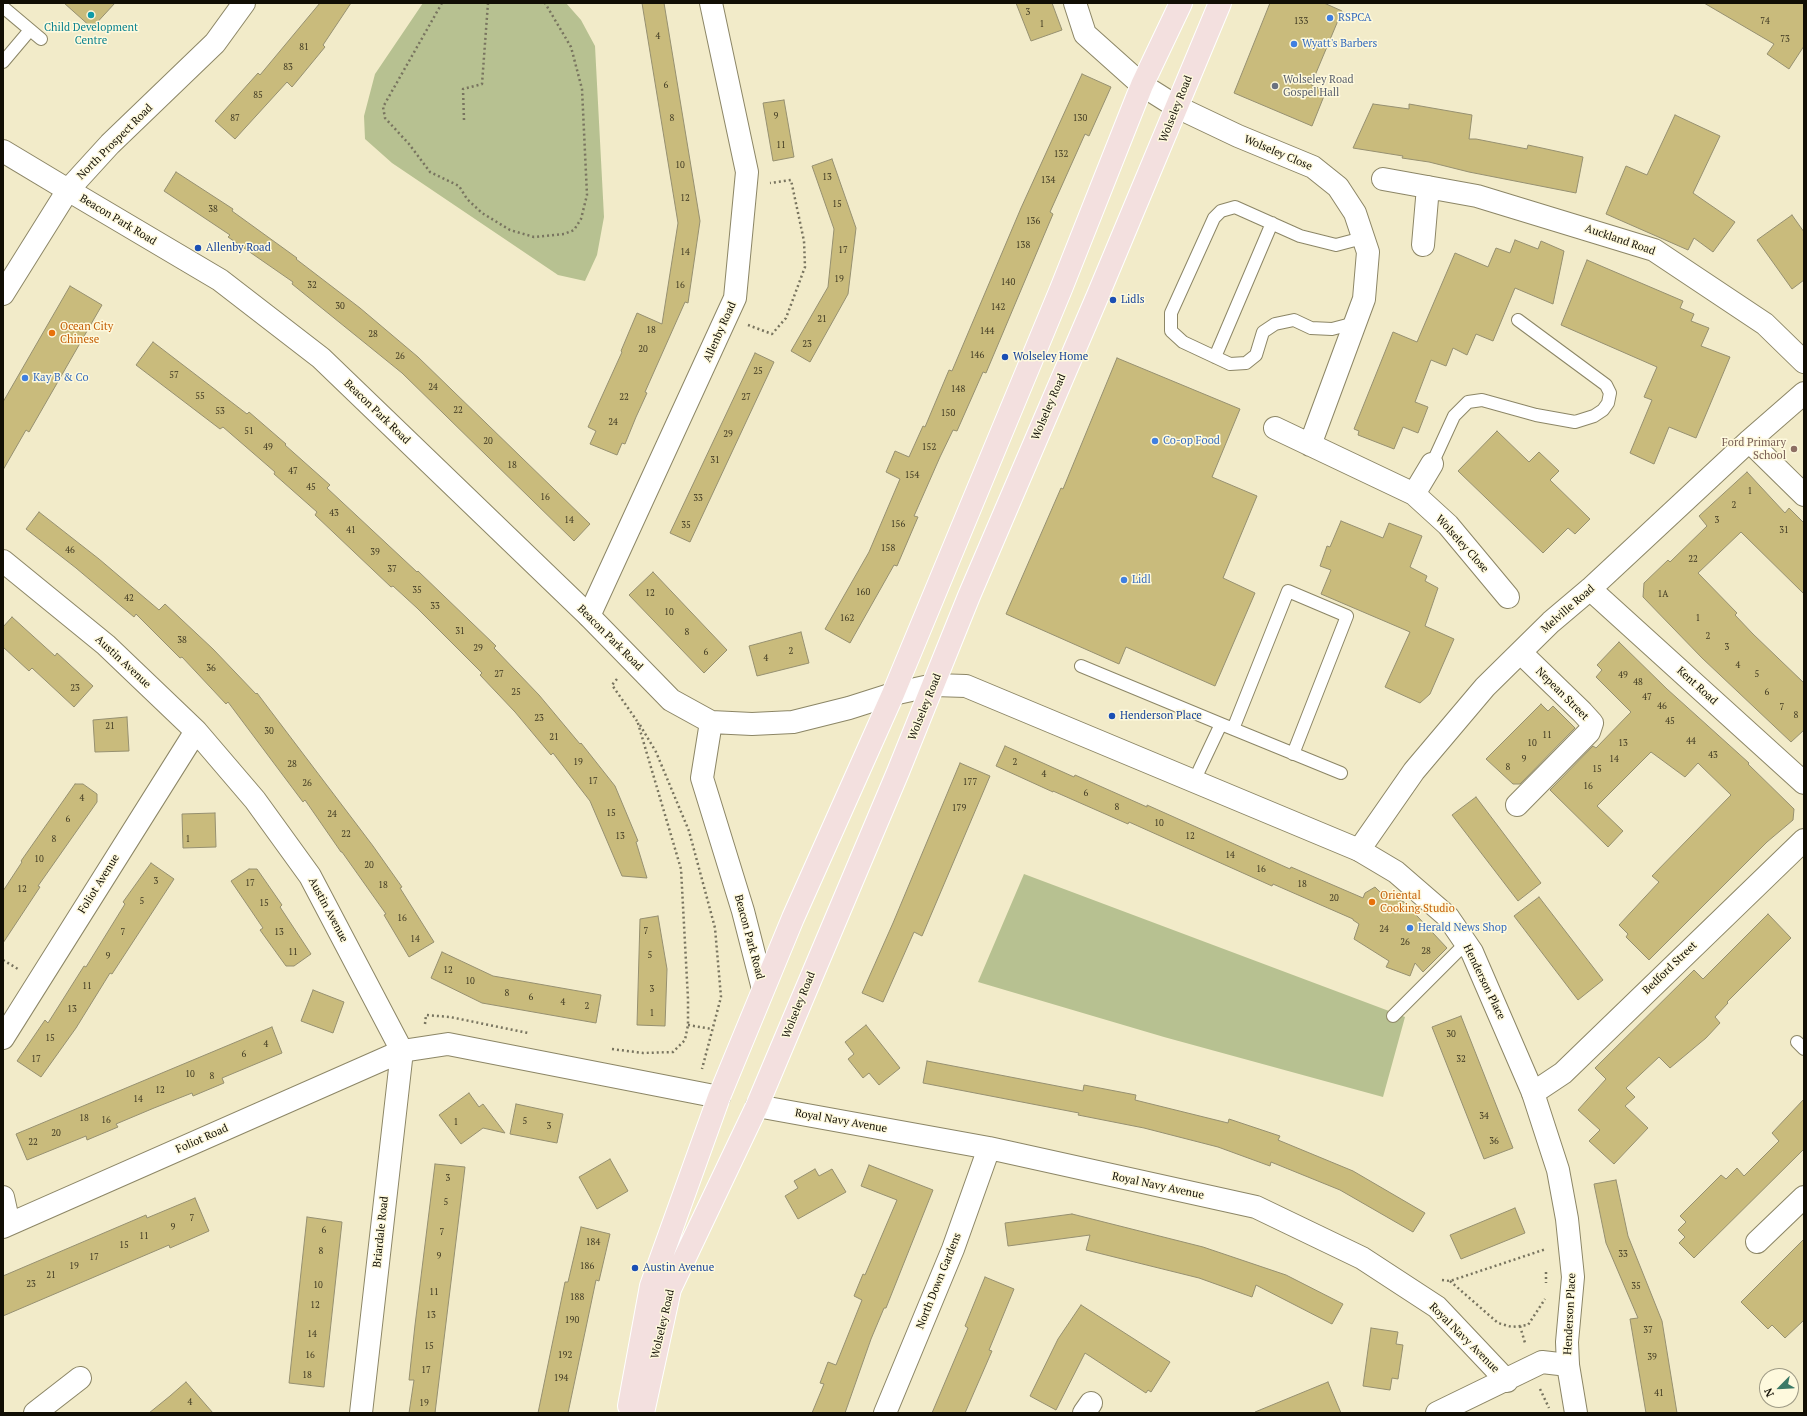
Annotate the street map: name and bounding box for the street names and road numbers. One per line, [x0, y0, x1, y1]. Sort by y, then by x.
street label: Wolseley Road [1157, 74, 1195, 144]
street label: North Prospect Road [74, 101, 156, 183]
street label: Wolseley Close [1242, 133, 1314, 173]
street label: Beacon Park Road [77, 192, 159, 248]
street label: Auckland Road [1583, 222, 1657, 258]
street label: Allenby Road [701, 300, 739, 364]
street label: Wolseley Road [1029, 372, 1069, 442]
street label: Beacon Park Road [341, 377, 413, 447]
street label: Wolseley Close [1433, 512, 1491, 576]
street label: Melville Road [1539, 582, 1597, 636]
street label: Beacon Park Road [574, 602, 646, 674]
street label: Austin Avenue [92, 633, 154, 691]
street label: Kent Road [1674, 664, 1720, 708]
street label: Nepean Street [1533, 665, 1591, 723]
street label: Wolseley Road [906, 672, 944, 742]
street label: Foliot Avenue [76, 852, 122, 916]
street label: Austin Avenue [305, 875, 351, 945]
street label: Beacon Park Road [731, 893, 767, 981]
street label: Bedford Street [1640, 939, 1700, 997]
street label: Henderson Place [1460, 942, 1508, 1022]
street label: Wolseley Road [780, 970, 818, 1040]
street label: Royal Navy Avenue [794, 1106, 888, 1136]
street label: Foliot Road [174, 1122, 230, 1156]
street label: Royal Navy Avenue [1111, 1170, 1205, 1202]
street label: Briardale Road [371, 1196, 391, 1268]
street label: North Down Gardens [914, 1231, 964, 1331]
street label: Henderson Place [1561, 1273, 1579, 1355]
street label: Wolseley Road [649, 1288, 677, 1360]
street label: Royal Navy Avenue [1426, 1300, 1502, 1376]

